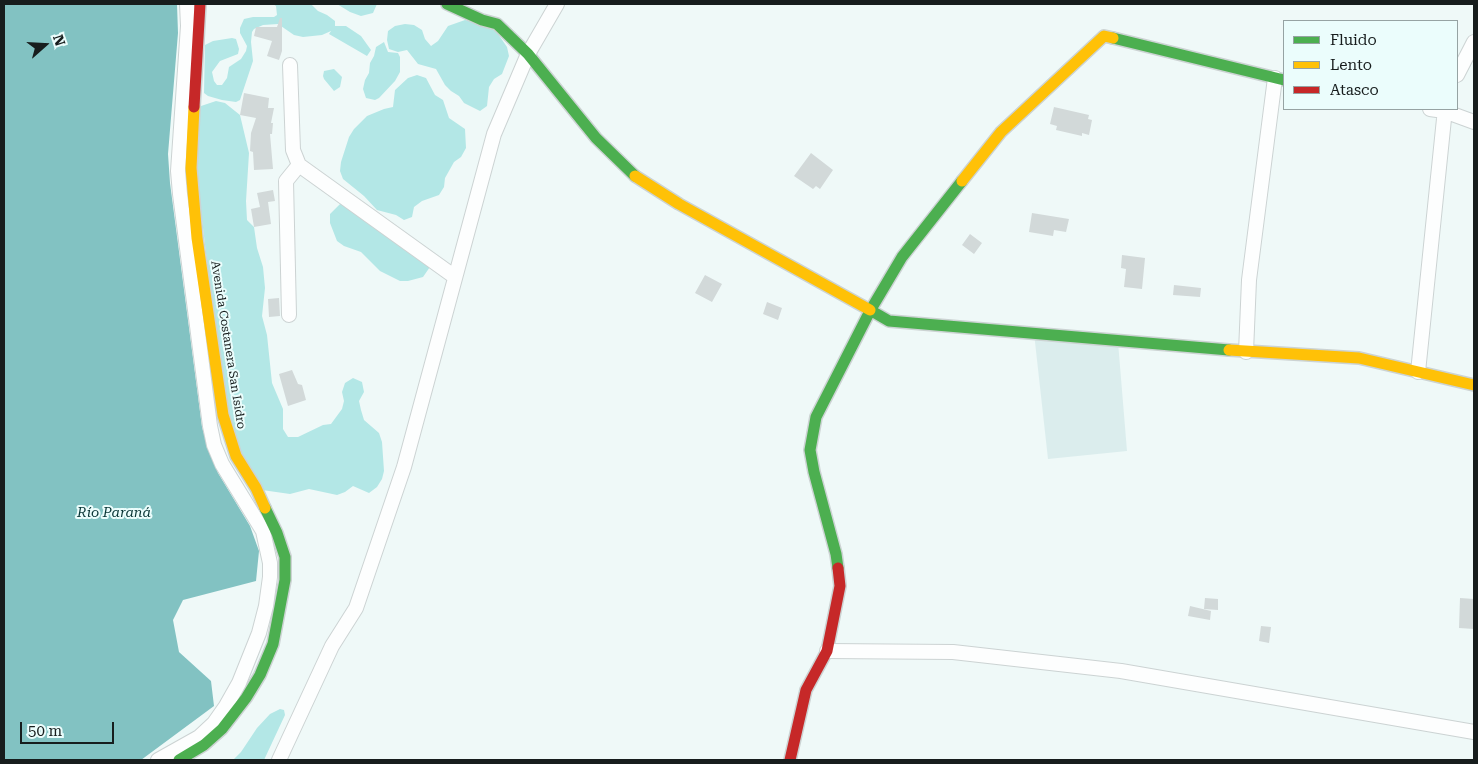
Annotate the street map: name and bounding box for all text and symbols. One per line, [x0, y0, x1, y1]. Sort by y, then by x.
north arrow [20, 20, 70, 70]
legend [1283, 20, 1458, 110]
text: Fluido [1330, 31, 1377, 49]
text: N [50, 32, 69, 48]
text: Lento [1330, 56, 1372, 74]
text: Atasco [1330, 81, 1379, 99]
street label: Avenida Costanera San Isidro [208, 260, 248, 430]
water label: Río Paraná [77, 505, 151, 521]
scale bar [22, 712, 116, 744]
text: 50 m [28, 722, 62, 740]

